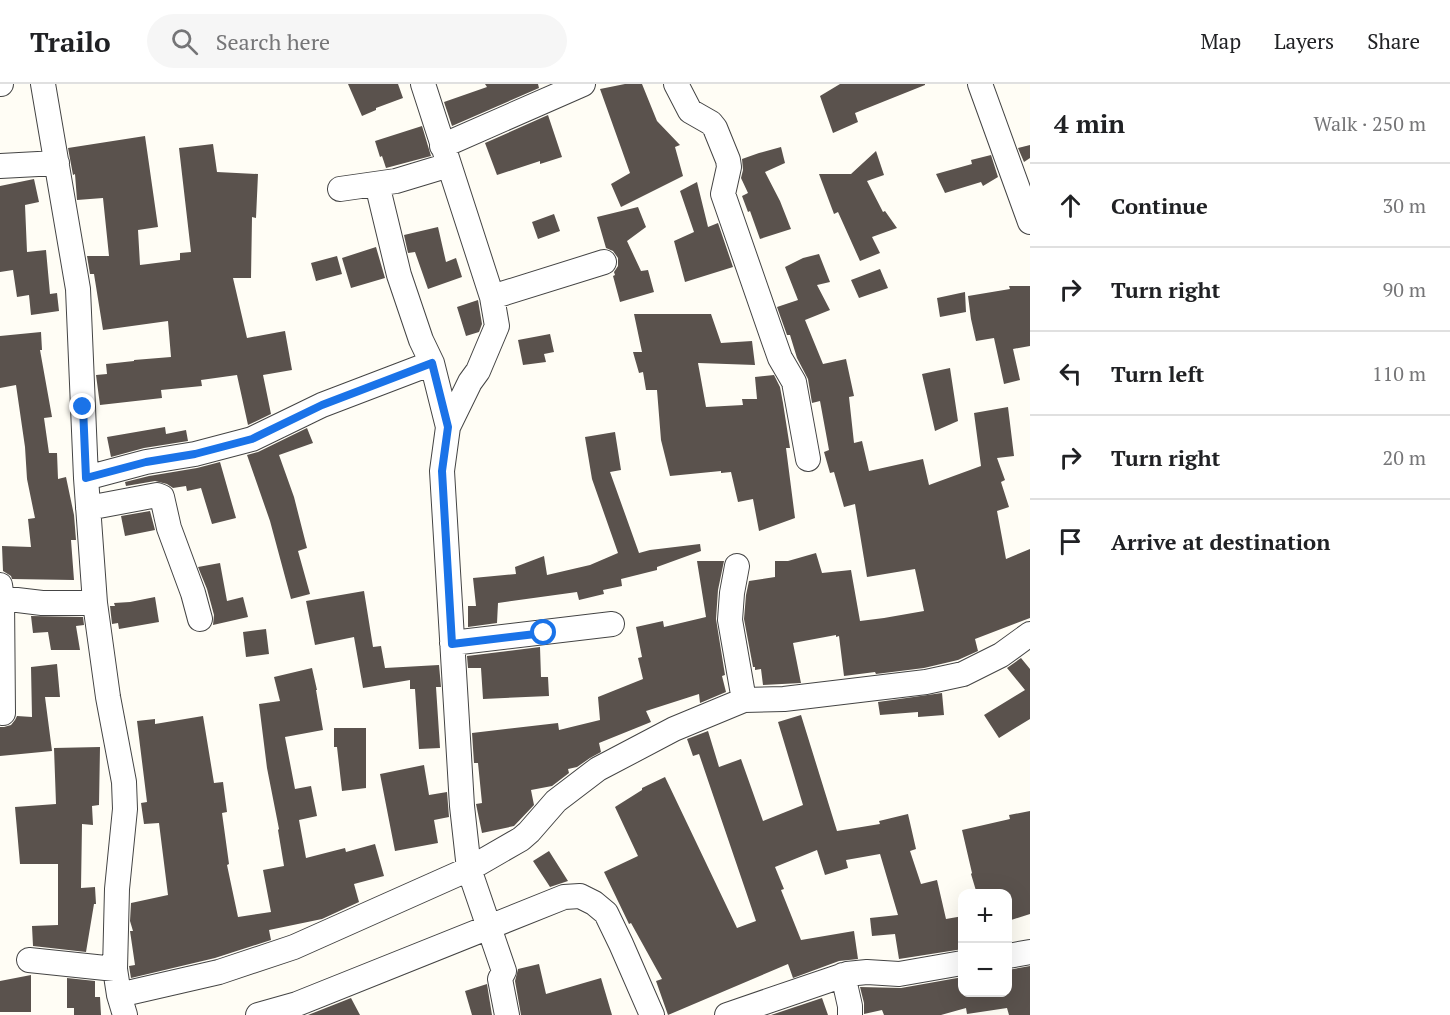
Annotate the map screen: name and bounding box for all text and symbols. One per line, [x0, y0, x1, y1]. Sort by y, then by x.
search box [147, 14, 567, 68]
text: Trailo [30, 23, 111, 60]
icon: search [168, 25, 201, 58]
text: Search here [216, 27, 330, 56]
text: Map [1200, 27, 1241, 55]
text: Layers [1274, 27, 1334, 55]
text: Share [1367, 27, 1420, 55]
text: 4 min [1054, 106, 1125, 140]
text: Walk · 250 m [1314, 110, 1426, 137]
icon: ahead [1054, 189, 1087, 222]
text: Continue [1111, 191, 1208, 220]
text: 30 m [1383, 192, 1426, 219]
icon: right [1054, 273, 1087, 306]
text: Turn right [1111, 275, 1220, 304]
text: 90 m [1383, 276, 1426, 303]
icon: left [1054, 357, 1087, 390]
text: Turn left [1111, 359, 1204, 388]
text: 110 m [1372, 360, 1426, 387]
route end [69, 393, 95, 419]
icon: right [1054, 441, 1087, 474]
text: Turn right [1111, 443, 1220, 472]
text: 20 m [1383, 444, 1426, 471]
icon: arrive [1054, 525, 1087, 558]
text: Arrive at destination [1111, 527, 1330, 556]
route start [530, 619, 556, 645]
map controls [958, 889, 1012, 997]
button: + [958, 889, 1012, 943]
button: − [958, 943, 1012, 997]

